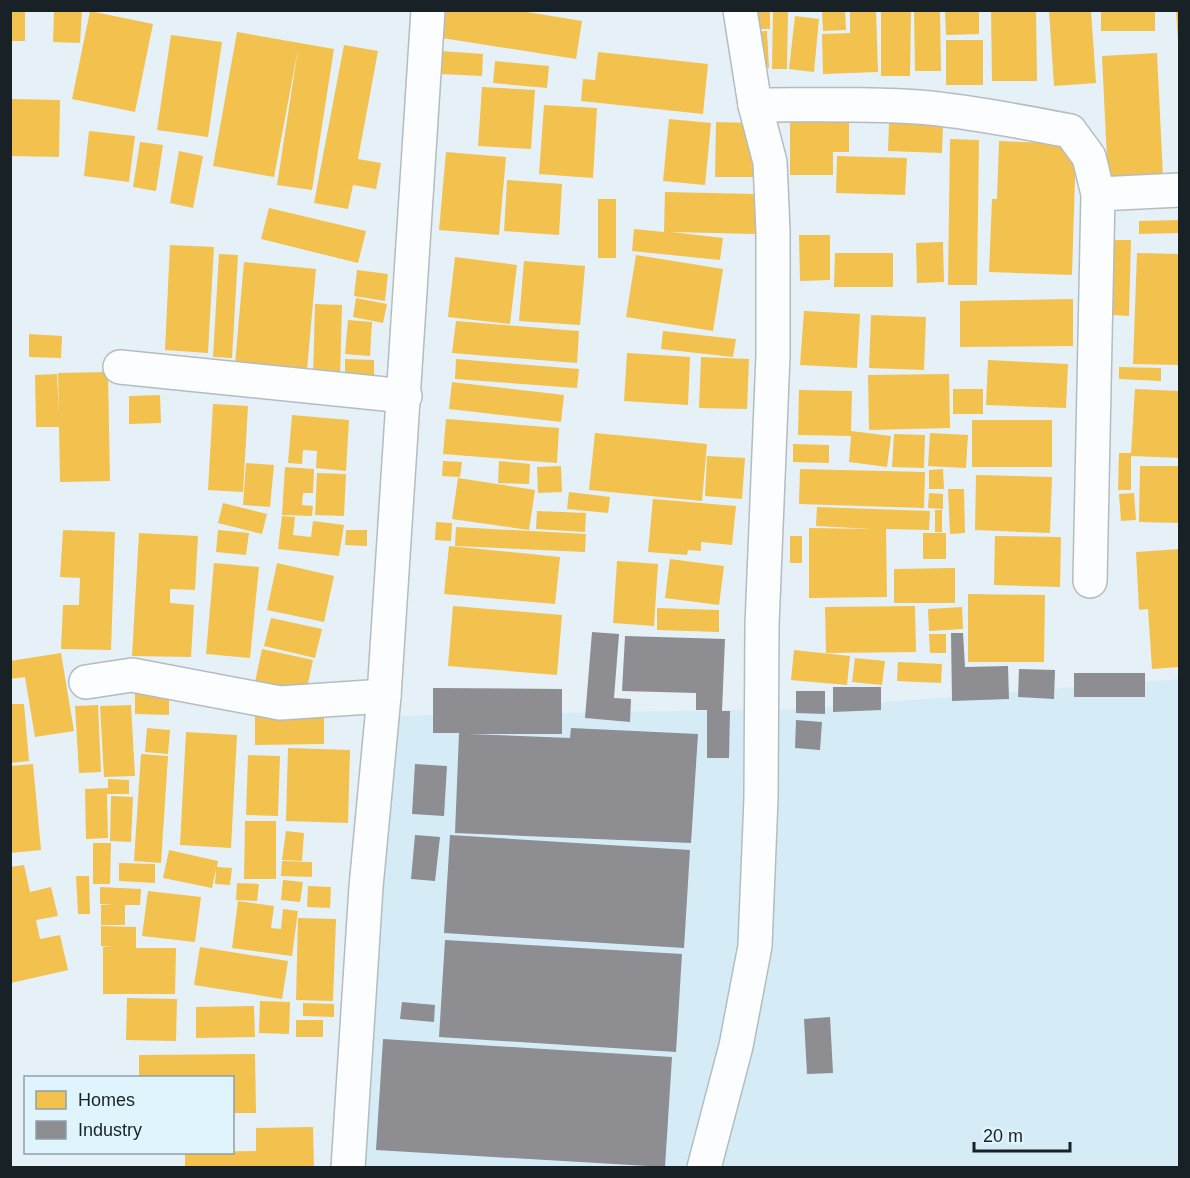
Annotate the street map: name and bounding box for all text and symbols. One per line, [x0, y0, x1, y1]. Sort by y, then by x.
legend [24, 1076, 234, 1154]
text: Homes [78, 1090, 135, 1110]
scale bar [974, 1115, 1070, 1153]
text: Industry [78, 1120, 142, 1140]
text: 20 m [983, 1126, 1023, 1146]

